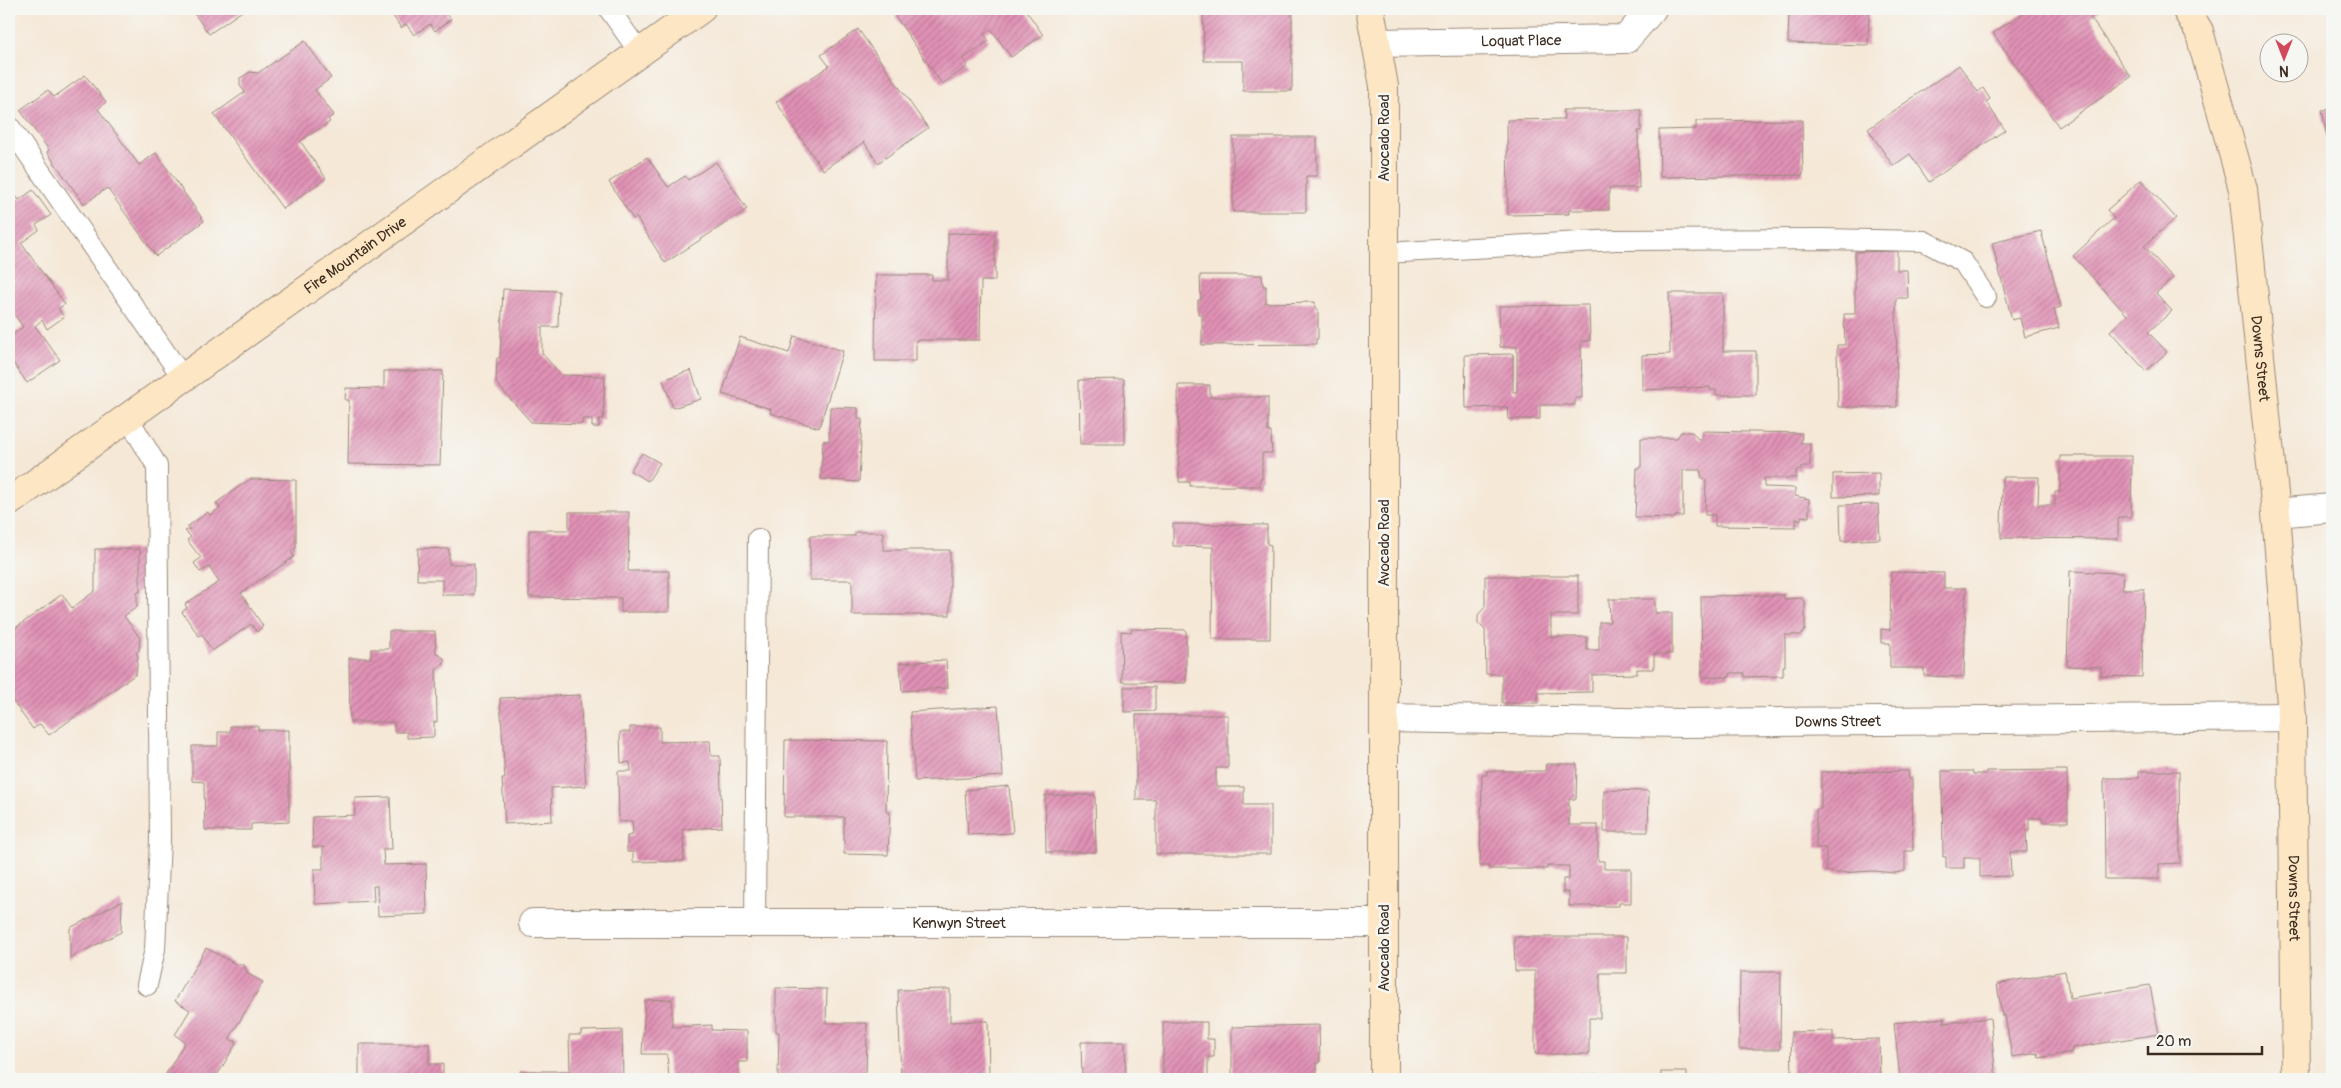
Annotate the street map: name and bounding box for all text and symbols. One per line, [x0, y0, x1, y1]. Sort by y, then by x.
street label: Loquat Place [1480, 31, 1562, 51]
north arrow [2258, 32, 2308, 82]
text: N [2279, 62, 2289, 79]
street label: Avocado Road [1375, 94, 1394, 182]
street label: Fire Mountain Drive [300, 212, 411, 299]
street label: Downs Street [2246, 315, 2274, 403]
street label: Avocado Road [1375, 499, 1394, 587]
street label: Downs Street [1795, 712, 1882, 732]
street label: Downs Street [2284, 855, 2303, 942]
street label: Avocado Road [1375, 904, 1394, 992]
street label: Kenwyn Street [912, 914, 1007, 933]
scale bar [2148, 1023, 2262, 1055]
text: 20 m [2156, 1032, 2191, 1051]

